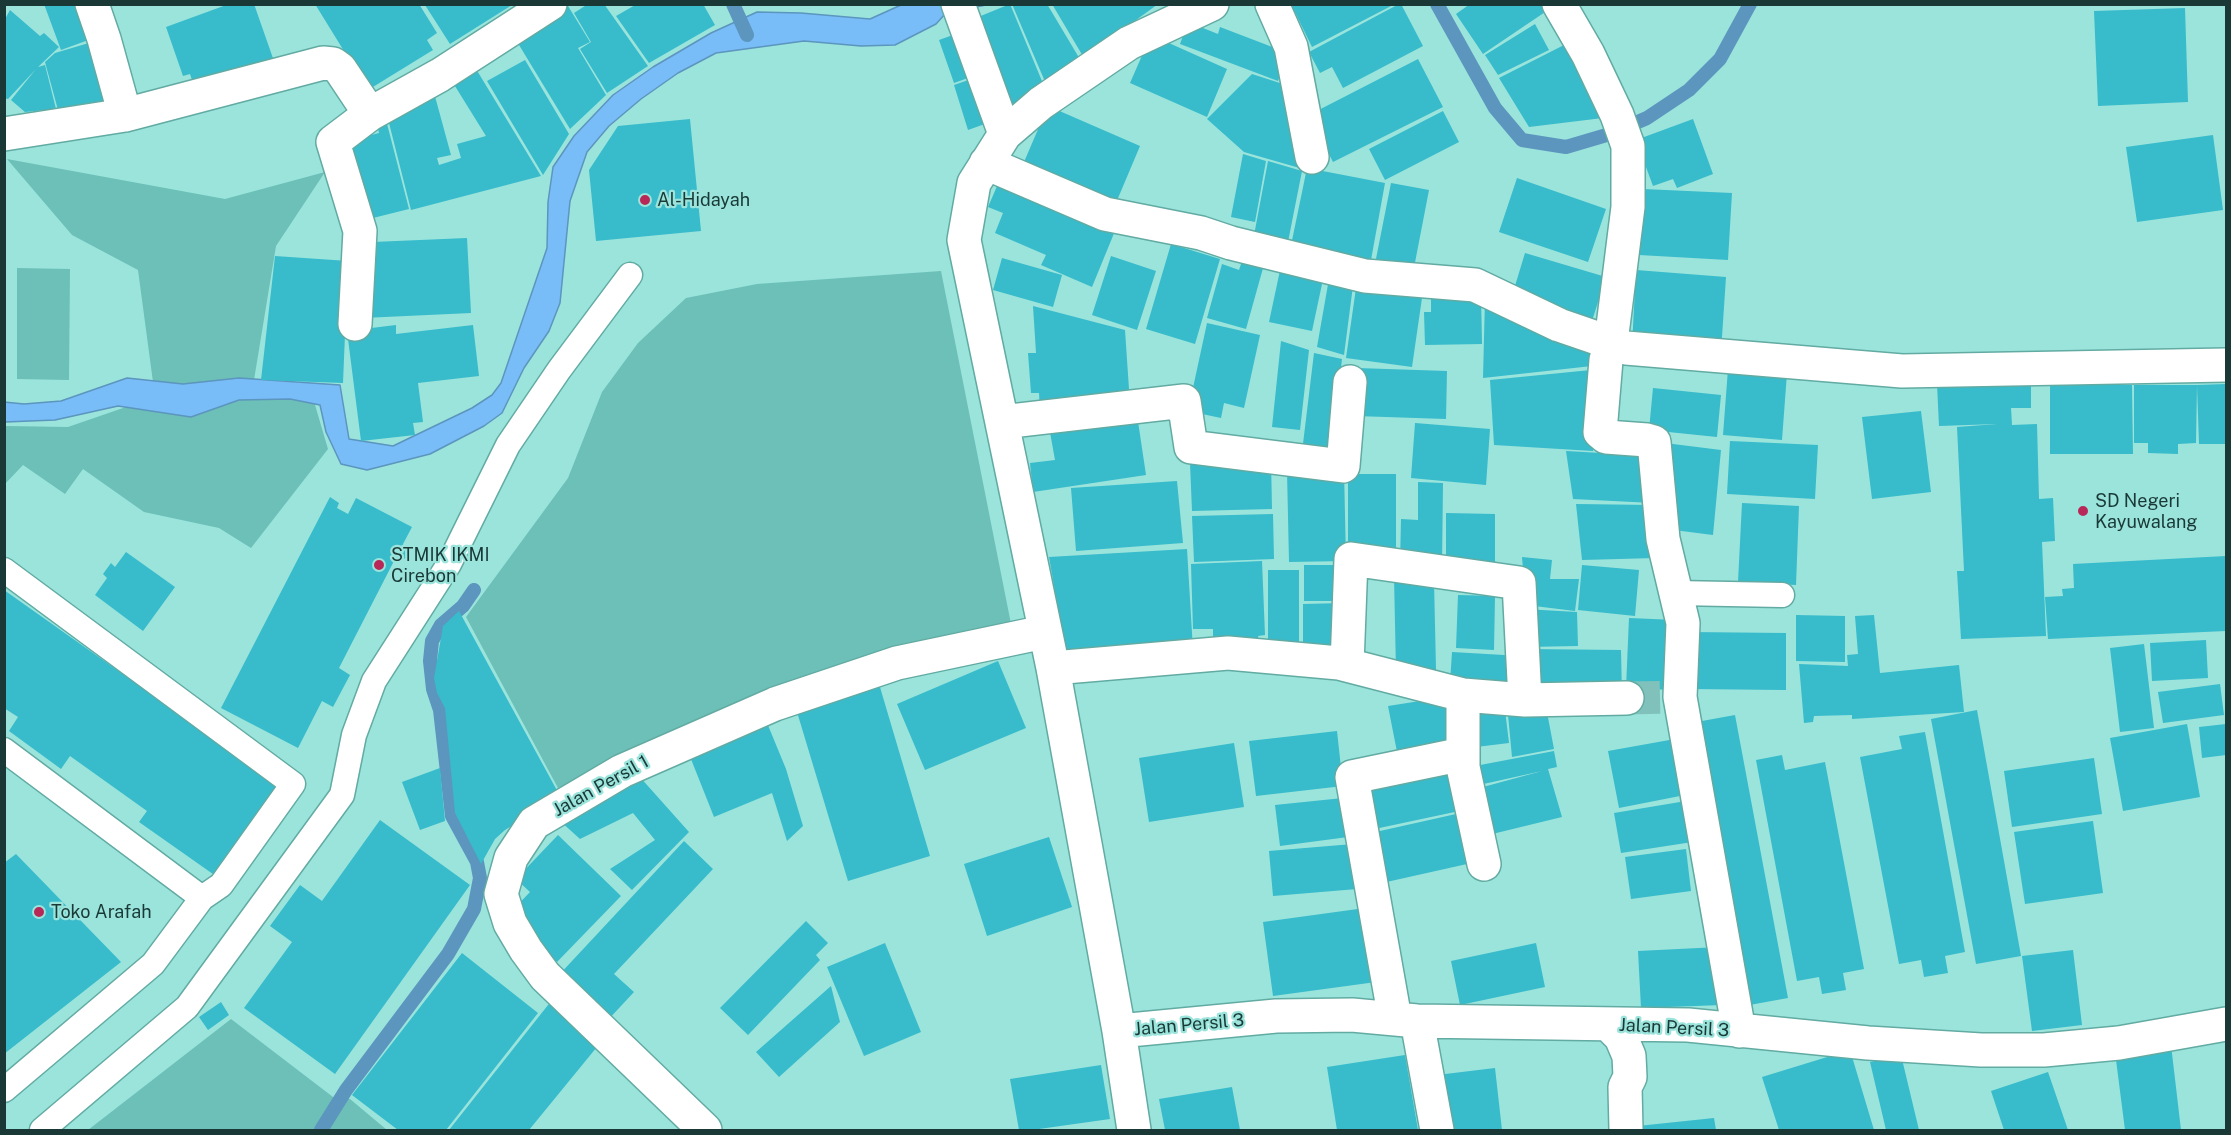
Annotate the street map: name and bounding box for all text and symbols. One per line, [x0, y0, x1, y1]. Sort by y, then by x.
place label: Al-Hidayah [657, 189, 750, 211]
marker: Al-Hidayah [638, 193, 652, 207]
place label: SD Negeri Kayuwalang [2095, 490, 2198, 532]
marker: SD Negeri Kayuwalang [2076, 504, 2090, 518]
place label: STMIK IKMI Cirebon [391, 544, 490, 586]
marker: STMIK IKMI Cirebon [372, 558, 386, 572]
street label: Jalan Persil 1 [549, 751, 653, 821]
place label: Toko Arafah [51, 901, 152, 923]
marker: Toko Arafah [32, 905, 46, 919]
street label: Jalan Persil 3 [1133, 1009, 1245, 1041]
street label: Jalan Persil 3 [1618, 1014, 1730, 1042]

